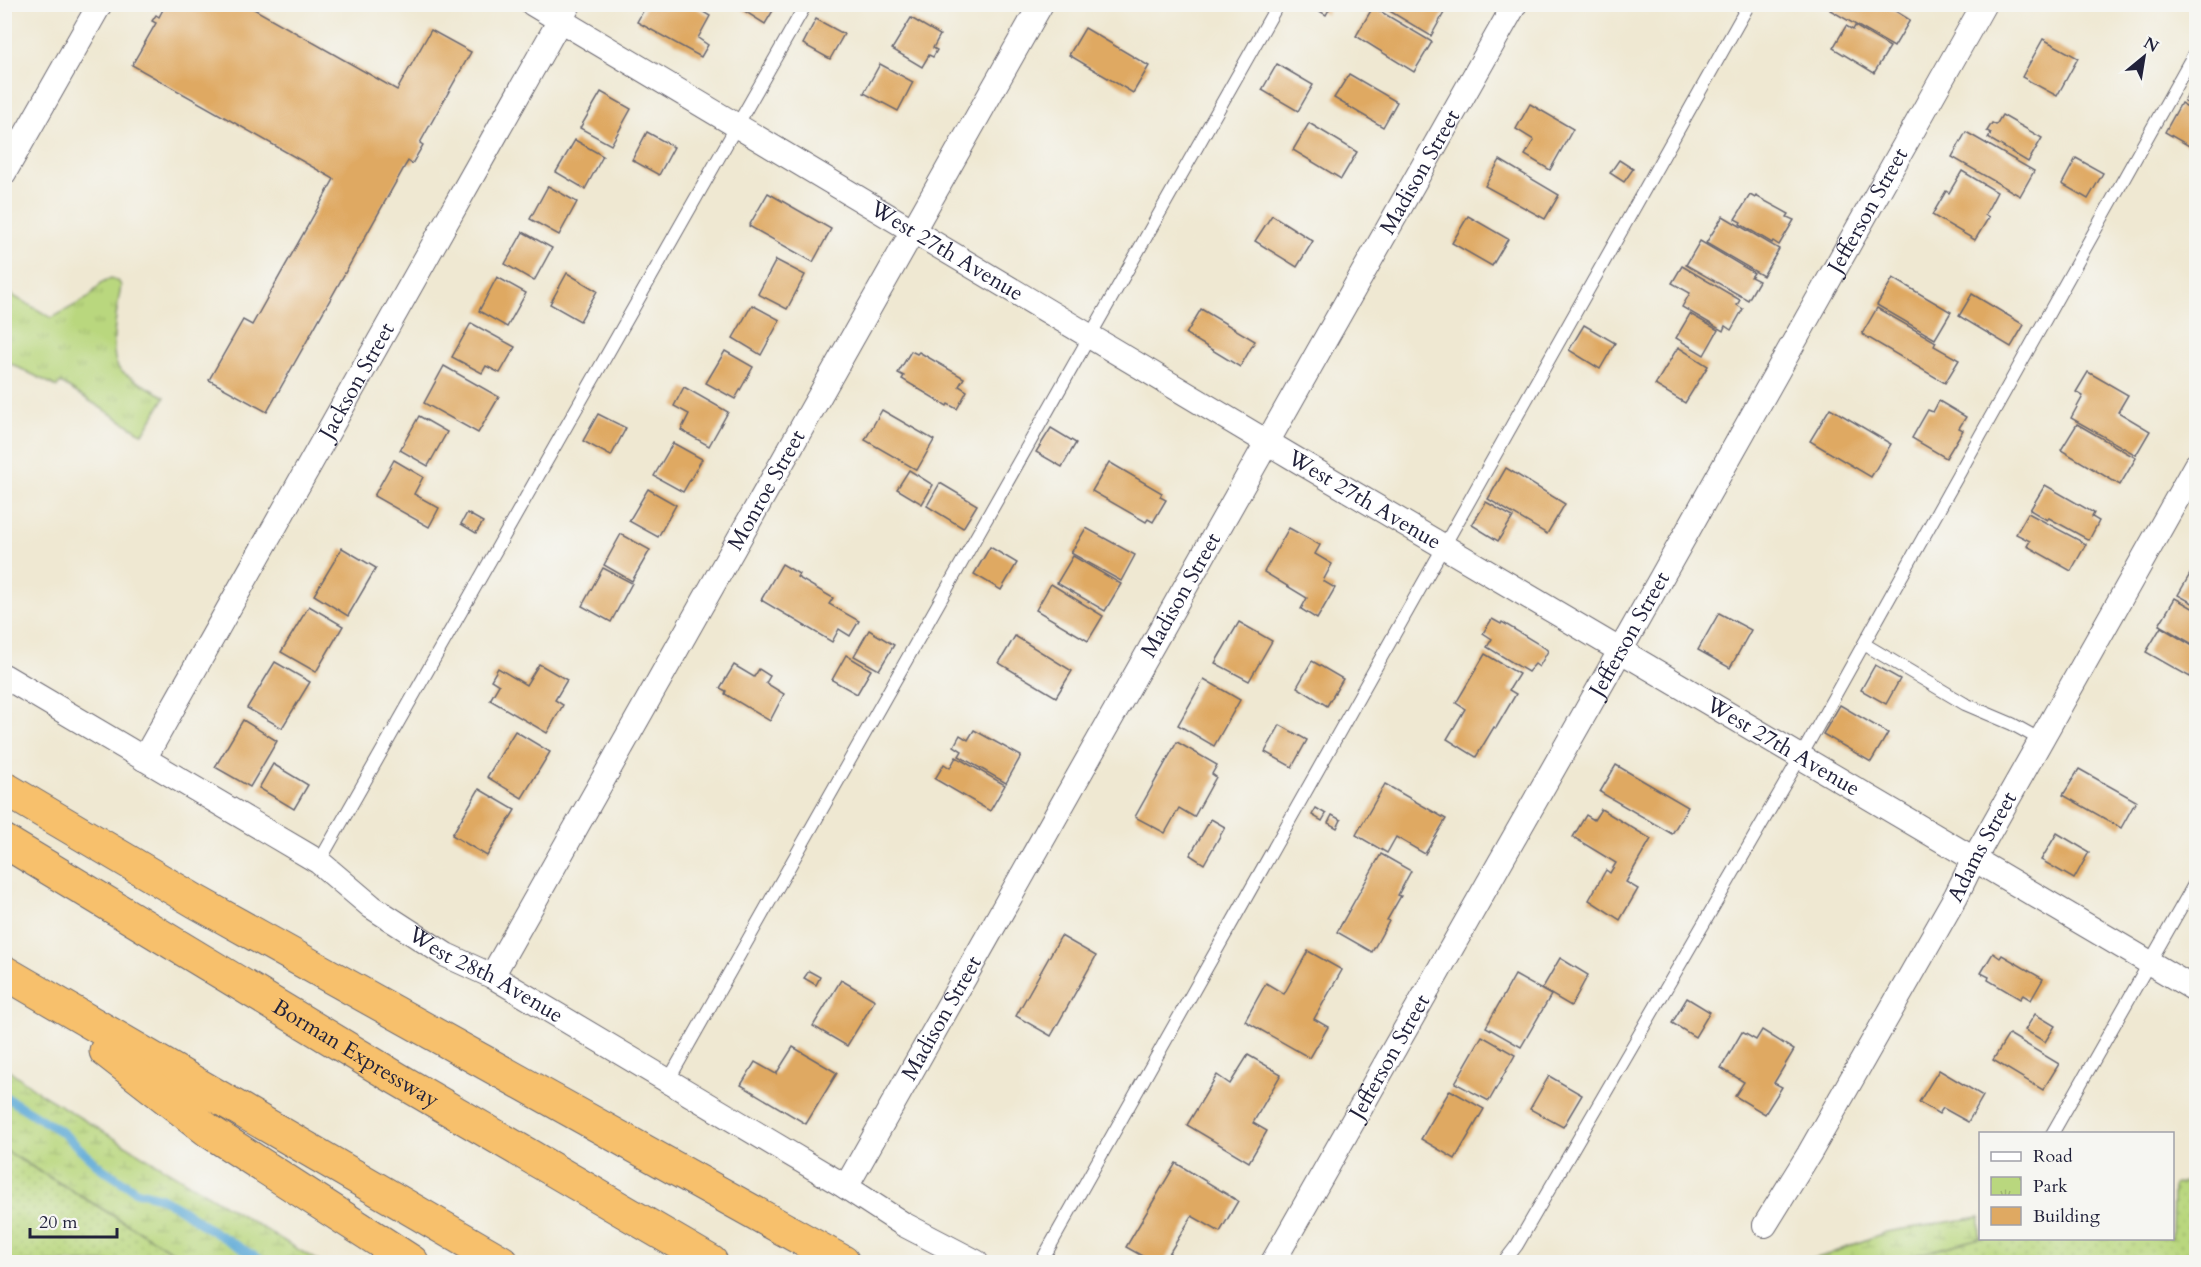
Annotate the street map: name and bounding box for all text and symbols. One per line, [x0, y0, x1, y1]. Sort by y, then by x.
north arrow [2114, 27, 2174, 87]
text: N [2139, 32, 2163, 58]
street label: Madison Street [1373, 104, 1467, 240]
street label: Jefferson Street [1819, 142, 1915, 281]
street label: West 27th Avenue [864, 193, 1029, 308]
street label: Jackson Street [311, 317, 402, 447]
street label: Monroe Street [720, 424, 812, 556]
street label: West 27th Avenue [1281, 442, 1447, 557]
street label: Madison Street [1134, 527, 1228, 663]
street label: Jefferson Street [1581, 566, 1677, 705]
street label: West 27th Avenue [1700, 689, 1865, 804]
street label: Adams Street [1940, 786, 2024, 907]
street label: West 28th Avenue [402, 919, 569, 1030]
street label: Madison Street [894, 950, 989, 1086]
street label: Jefferson Street [1341, 989, 1437, 1127]
street label: Borman Expressway [267, 992, 445, 1115]
legend [1979, 1132, 2174, 1240]
text: Road [2033, 1144, 2073, 1169]
text: Park [2033, 1174, 2068, 1199]
scale bar [30, 1201, 117, 1239]
text: Building [2033, 1204, 2101, 1229]
text: 20 m [39, 1210, 78, 1235]

